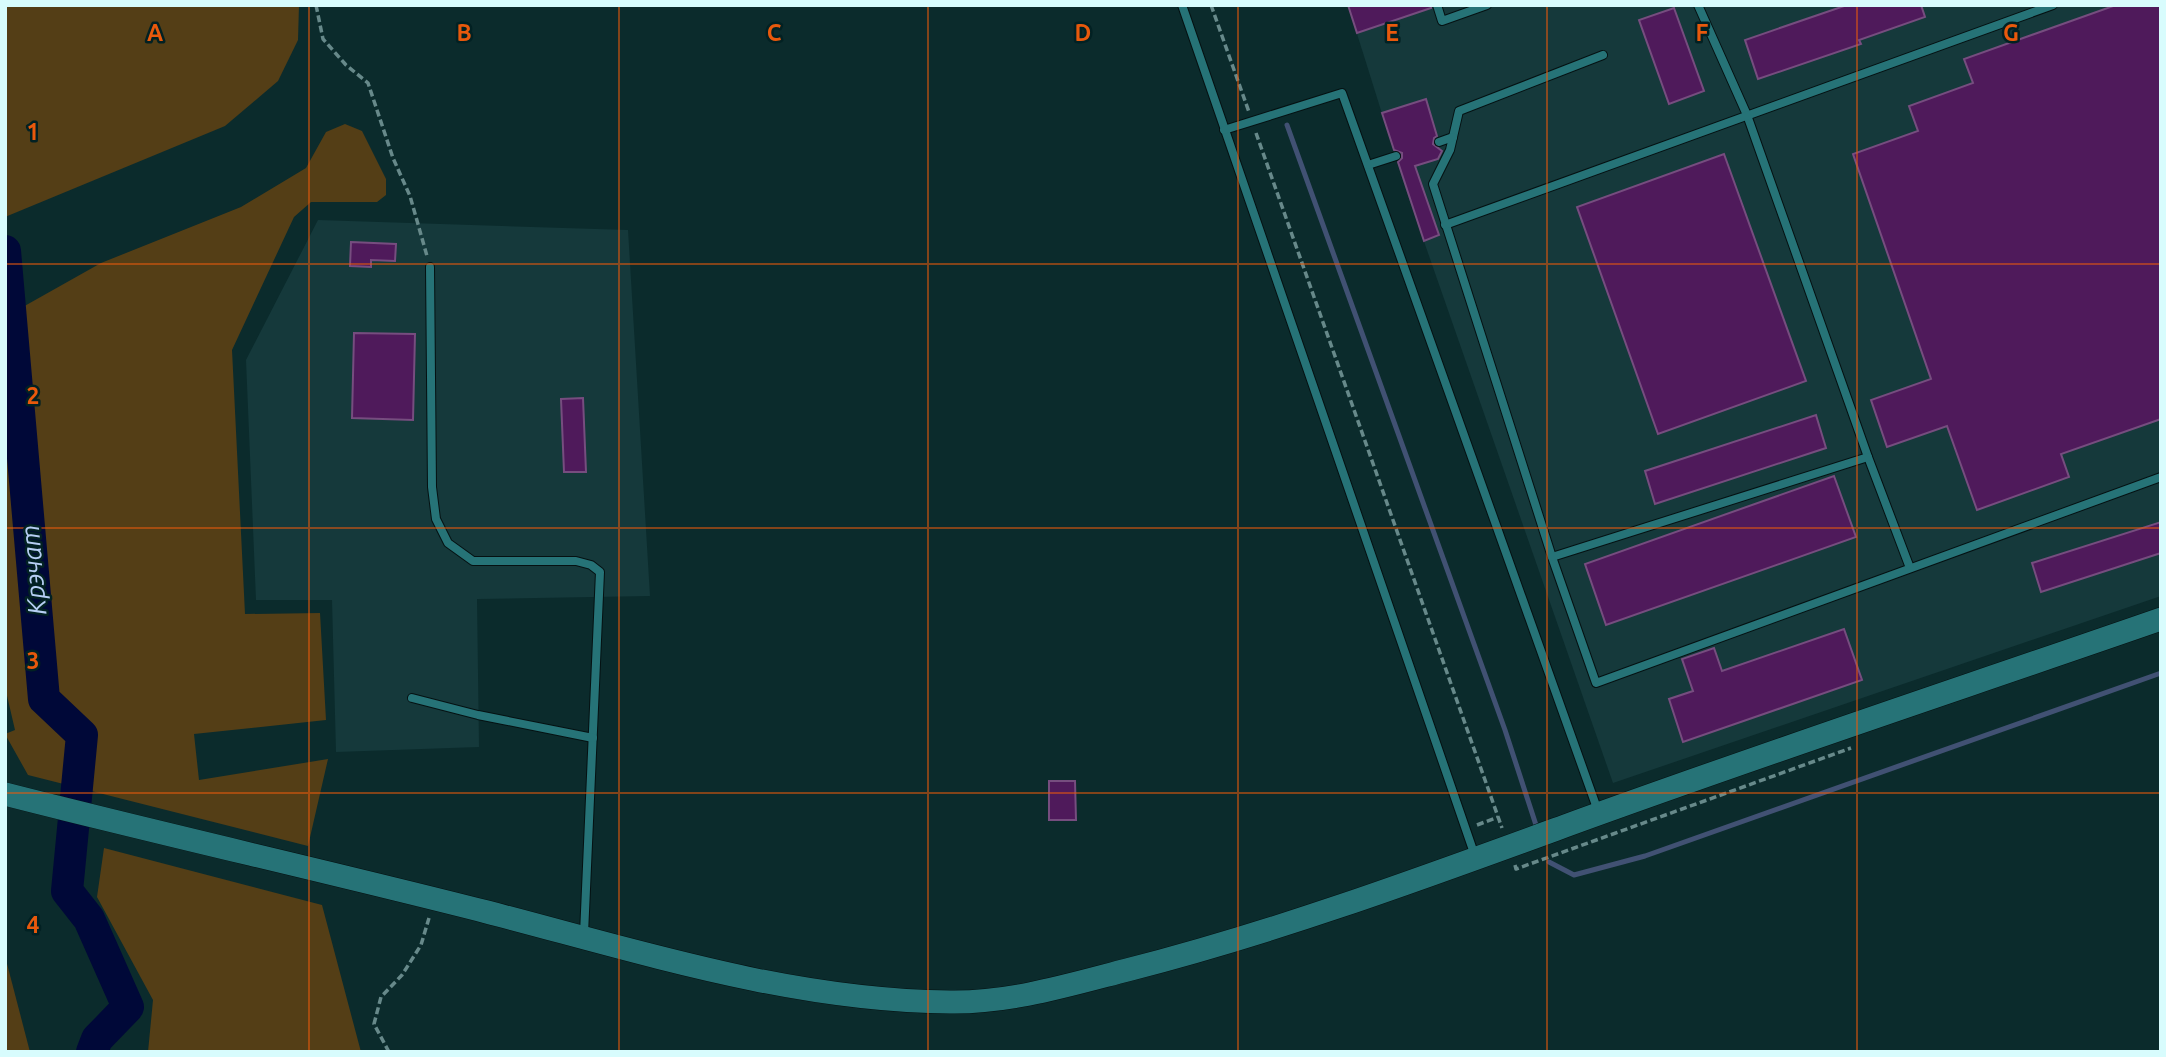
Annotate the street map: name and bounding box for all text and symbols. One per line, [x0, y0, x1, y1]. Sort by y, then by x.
text: A [147, 20, 163, 45]
text: B [456, 20, 472, 45]
text: C [767, 20, 782, 45]
text: D [1075, 20, 1091, 45]
text: E [1385, 20, 1399, 45]
text: F [1696, 20, 1709, 45]
text: G [2003, 20, 2019, 45]
text: 1 [27, 119, 39, 144]
text: 2 [27, 383, 39, 408]
water label: Крэчат [15, 524, 51, 616]
text: 3 [27, 648, 39, 673]
text: 4 [27, 912, 40, 937]

